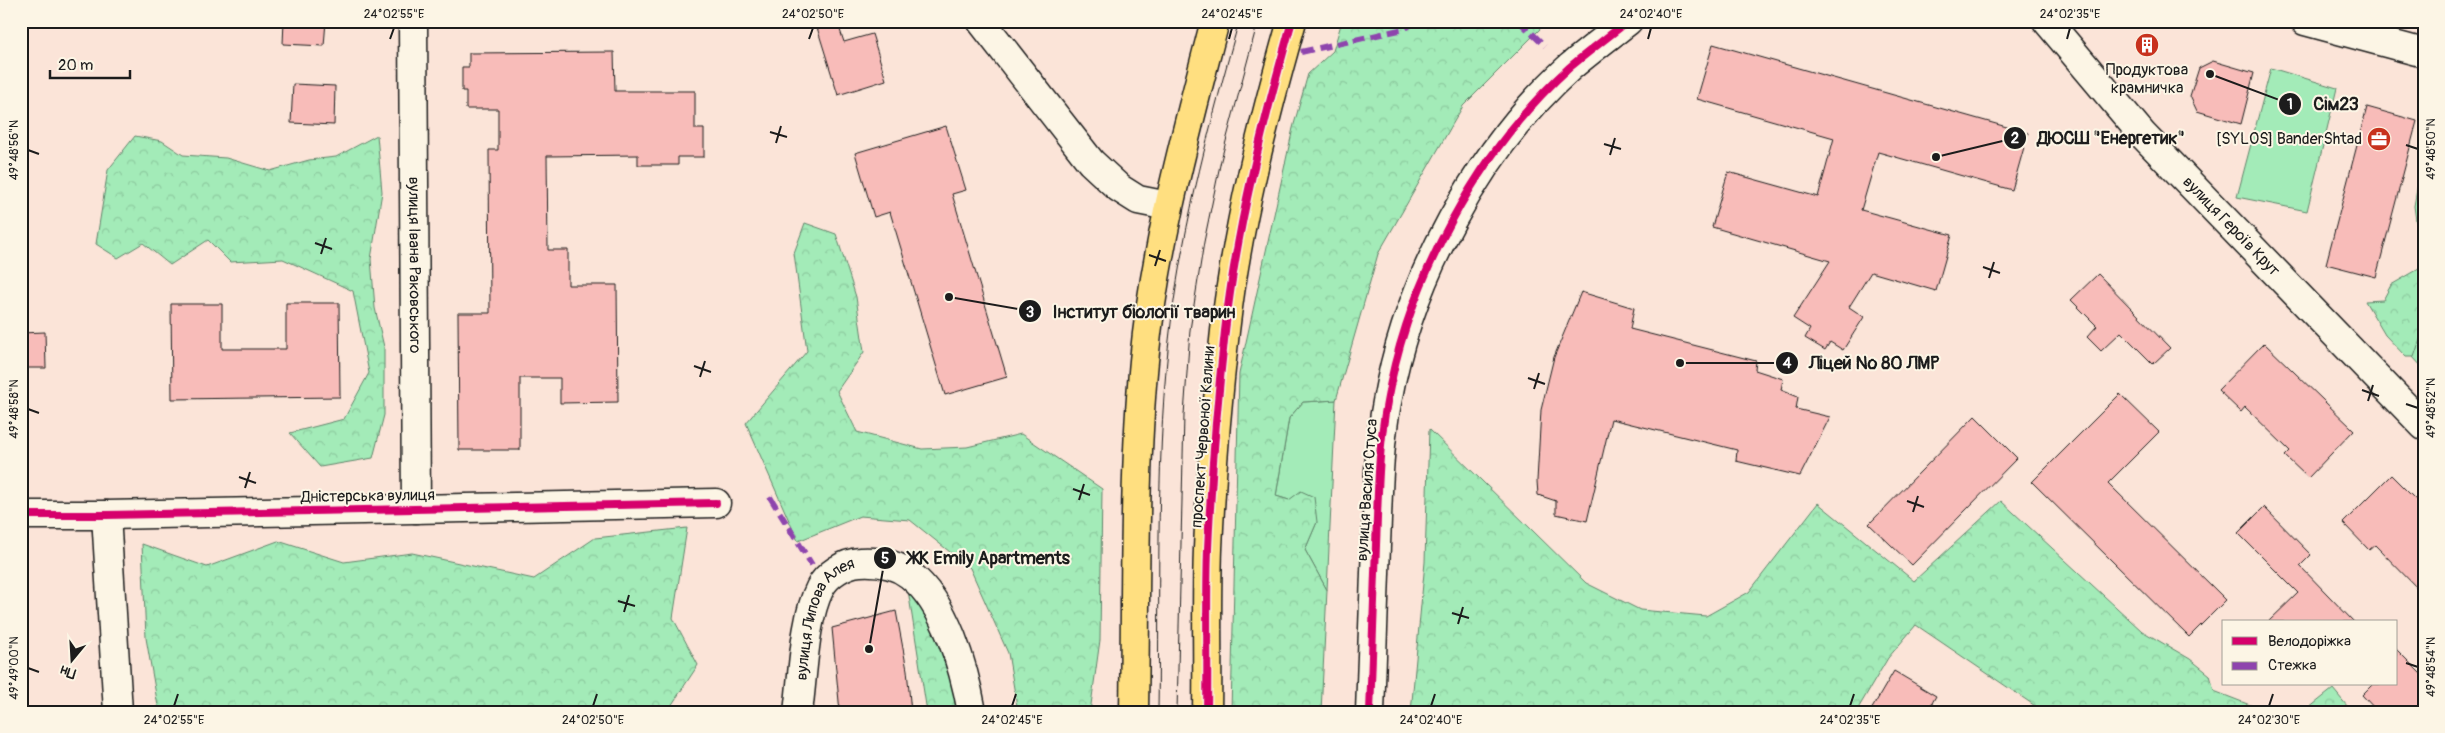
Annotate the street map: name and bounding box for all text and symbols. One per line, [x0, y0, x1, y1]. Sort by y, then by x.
text: 24°02'55"E [364, 7, 424, 22]
text: 24°02'50"E [782, 7, 844, 22]
text: 24°02'45"E [1202, 7, 1262, 22]
text: 24°02'40"E [1620, 7, 1682, 22]
text: 24°02'35"E [2040, 7, 2100, 22]
building icon: Продуктова крамничка [2134, 32, 2160, 58]
scale bar [50, 48, 130, 80]
text: 20 m [58, 56, 93, 75]
place label: Продуктова крамничка [2106, 60, 2188, 98]
callout: Сім23 [2278, 87, 2369, 120]
text: Сім23 [2313, 93, 2359, 116]
text: 1 [2287, 95, 2293, 114]
text: 49°48'50"N [2424, 118, 2439, 180]
text: 49°48'56"N [7, 120, 22, 180]
callout: ДЮСШ "Енергетик" [2003, 121, 2195, 154]
office icon: [SYLOS] BanderShtad [2366, 126, 2392, 152]
text: ДЮСШ "Енергетик" [2036, 127, 2185, 150]
text: 2 [2011, 129, 2019, 148]
place label: [SYLOS] BanderShtad [2216, 129, 2362, 149]
street label: вулиця Героїв Крут [2178, 172, 2284, 281]
street label: вулиця Івана Раковського [404, 177, 425, 354]
callout: Інститут біології тварин [1018, 295, 1245, 328]
text: Інститут біології тварин [1053, 301, 1235, 324]
text: 3 [1026, 303, 1034, 322]
street label: проспект Червоної Калини [1187, 345, 1219, 529]
callout: Ліцей № 80 ЛМР [1774, 346, 1949, 379]
text: Ліцей № 80 ЛМР [1808, 352, 1940, 375]
text: 4 [1783, 354, 1792, 373]
text: 49°48'52"N [2424, 378, 2439, 438]
text: 49°48'58"N [7, 379, 22, 439]
street label: вулиця Василя Стуса [1352, 418, 1382, 562]
street label: Дністерська вулиця [300, 485, 435, 507]
callout: ЖК Emily Apartments [873, 541, 1079, 574]
text: ЖК Emily Apartments [905, 547, 1071, 570]
text: 5 [881, 549, 889, 568]
street label: вулиця Липова Алея [791, 553, 857, 681]
legend [2222, 620, 2398, 686]
text: Велодоріжка [2268, 632, 2351, 651]
text: 49°49'00"N [7, 636, 22, 700]
north arrow [48, 636, 98, 686]
text: 49°48'54"N [2424, 637, 2439, 697]
text: Стежка [2268, 656, 2317, 675]
text: Пн [58, 661, 78, 682]
text: 24°02'55"E [144, 713, 204, 728]
text: 24°02'50"E [562, 713, 624, 728]
text: 24°02'45"E [982, 713, 1042, 728]
text: 24°02'40"E [1400, 713, 1462, 728]
text: 24°02'35"E [1820, 713, 1880, 728]
text: 24°02'30"E [2238, 713, 2300, 728]

